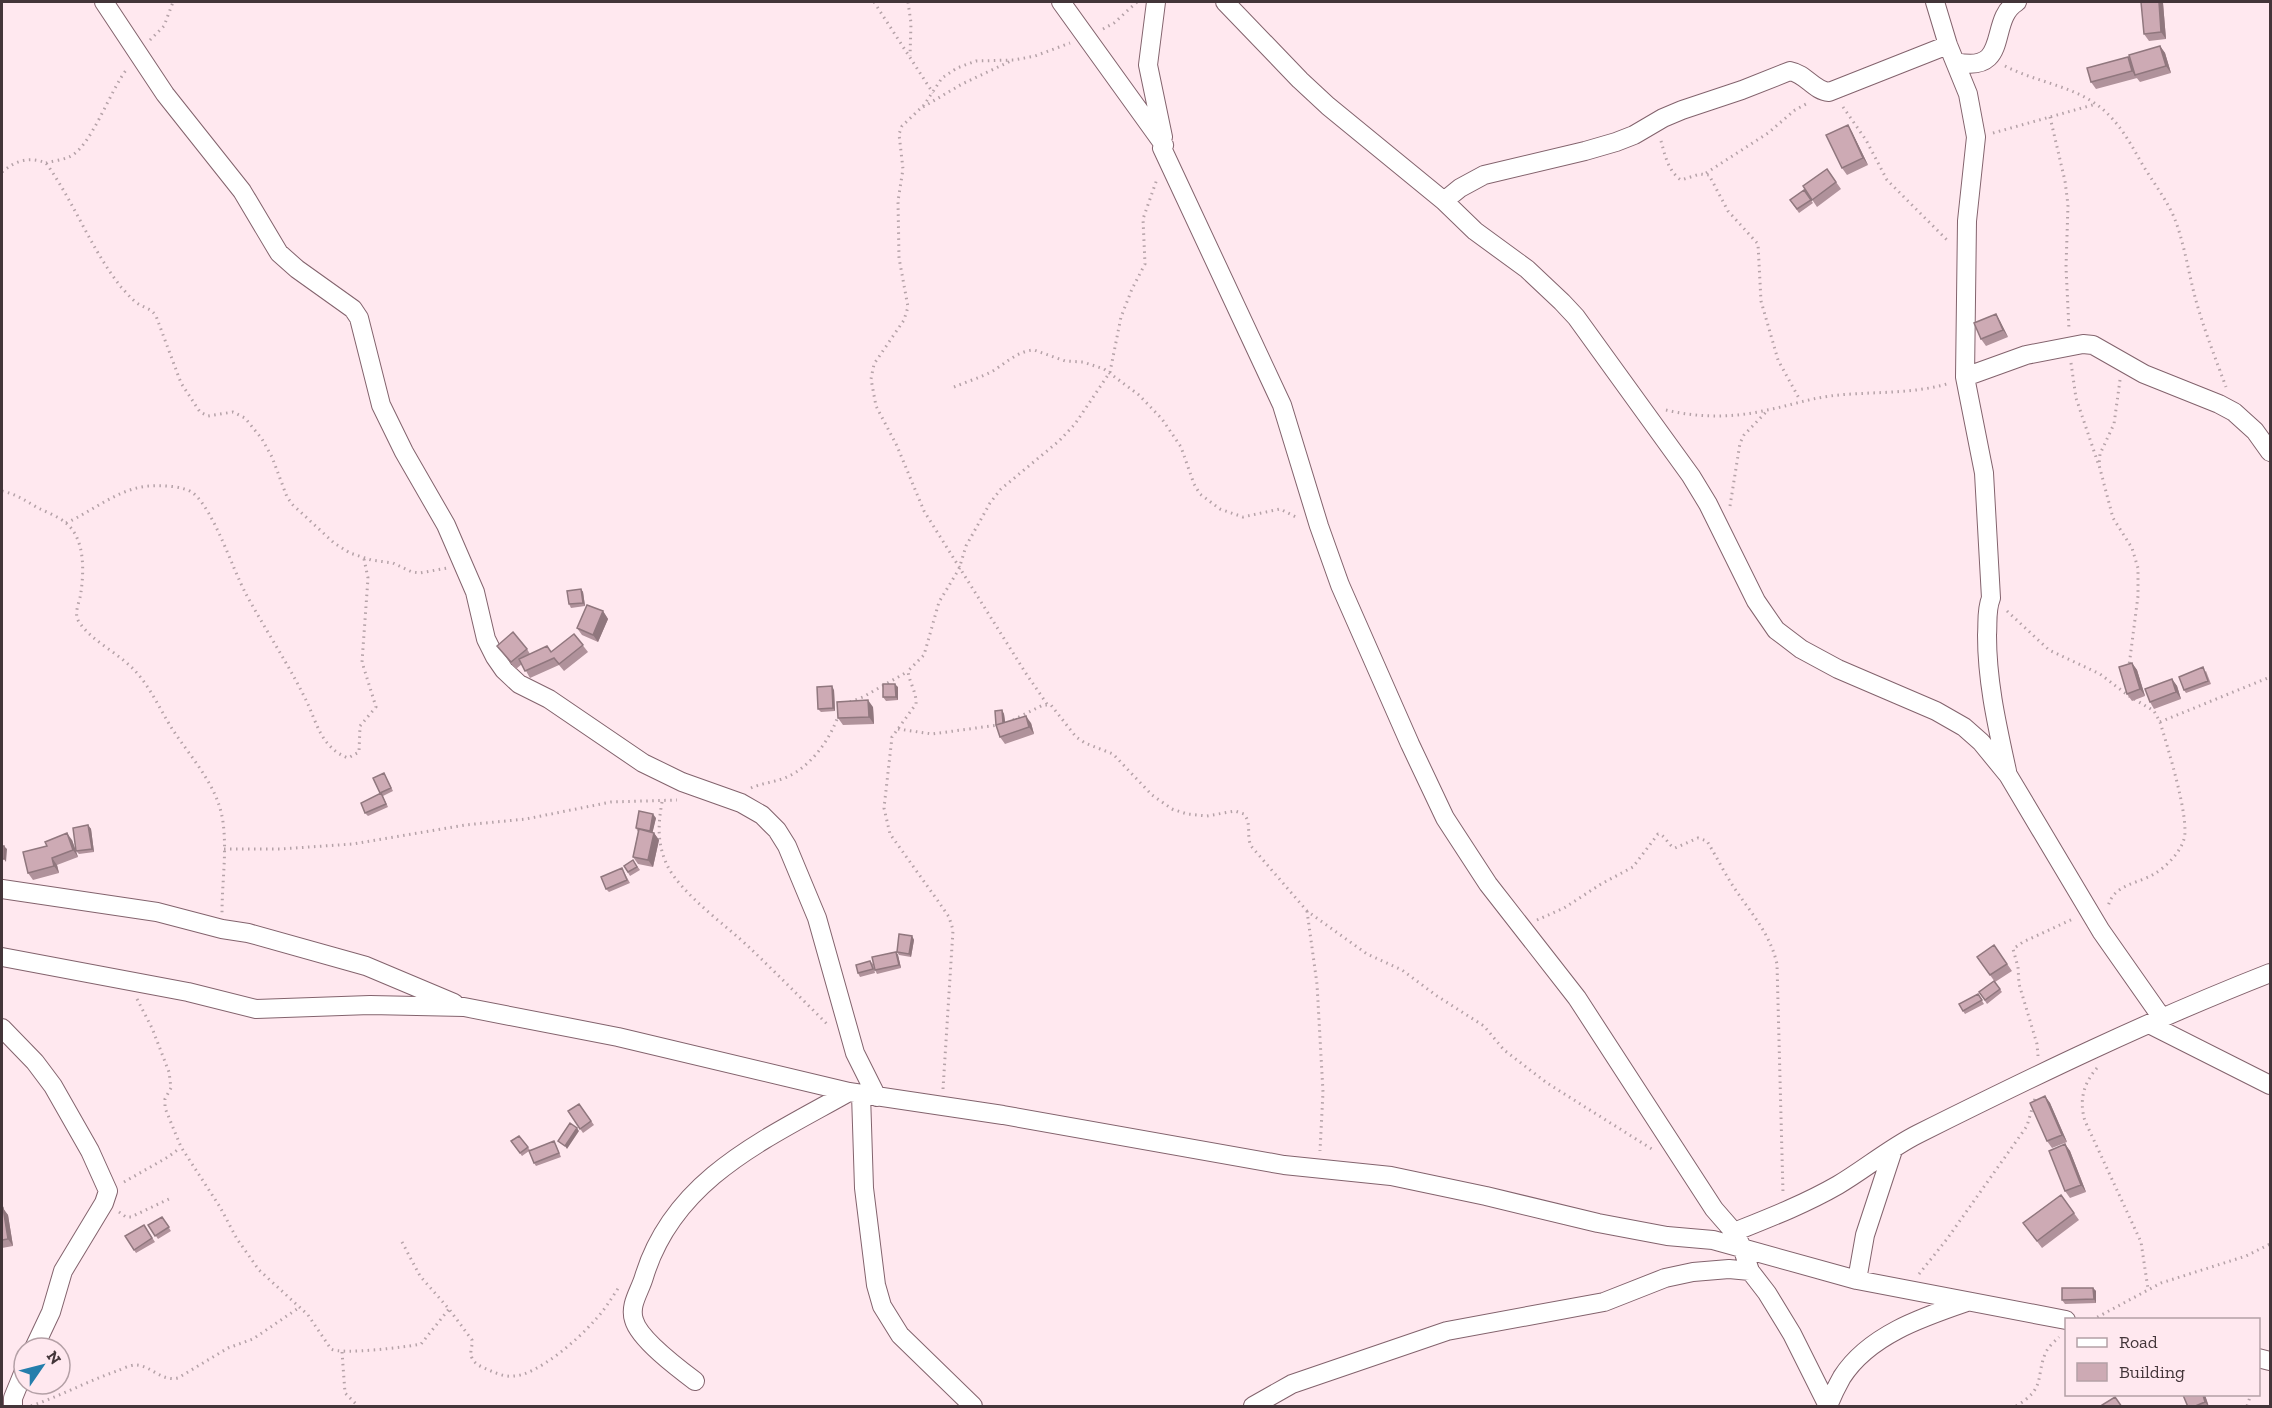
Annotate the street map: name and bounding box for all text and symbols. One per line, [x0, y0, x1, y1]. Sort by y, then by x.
legend [2065, 1318, 2260, 1396]
text: Road [2119, 1331, 2158, 1353]
north arrow [12, 1336, 72, 1396]
text: N [43, 1347, 65, 1368]
text: Building [2119, 1361, 2185, 1383]

